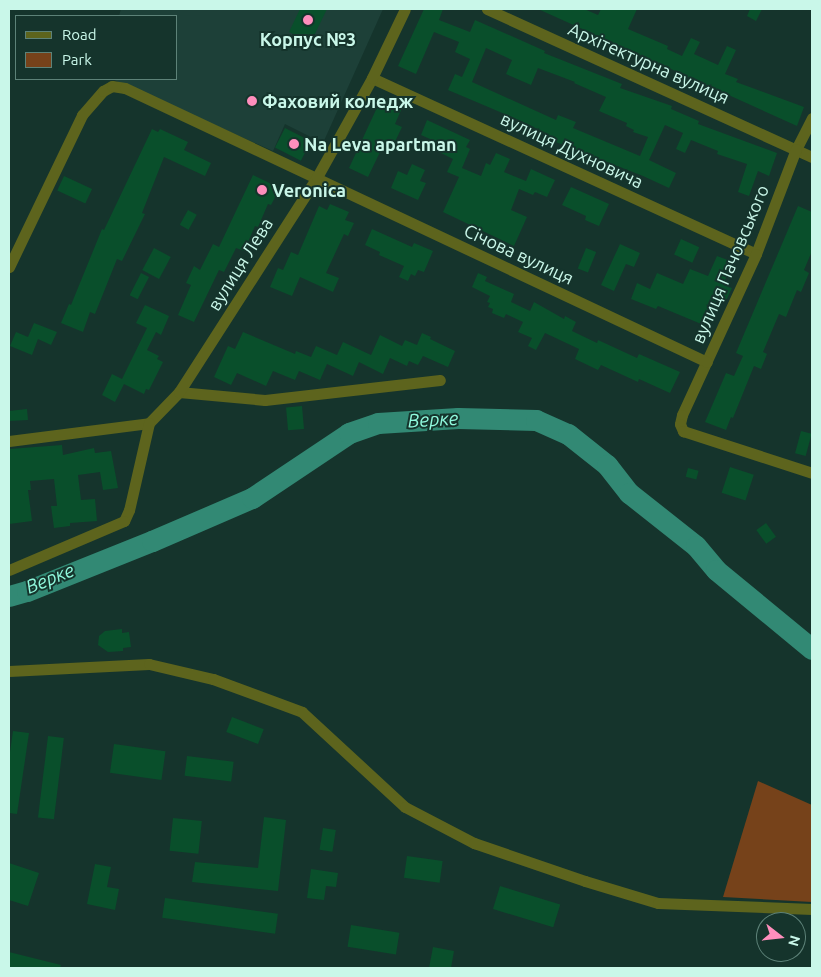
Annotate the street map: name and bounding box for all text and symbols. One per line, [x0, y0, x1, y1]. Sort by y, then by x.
marker: Корпус №3 [302, 14, 314, 26]
legend [15, 15, 178, 80]
street label: Архітектурна вулиця [565, 18, 733, 108]
text: Road [62, 26, 97, 43]
place label: Корпус №3 [260, 28, 356, 50]
text: Park [62, 51, 92, 68]
place label: Фаховий коледж [262, 90, 413, 112]
marker: Фаховий коледж [246, 95, 258, 107]
street label: вулиця Духновича [497, 107, 647, 193]
place label: Na Leva apartman [304, 133, 457, 155]
marker: Na Leva apartman [288, 138, 300, 150]
place label: Veronica [272, 179, 346, 201]
street label: вулиця Пачовського [687, 181, 773, 347]
marker: Veronica [256, 184, 268, 196]
street label: вулиця Лева [203, 214, 277, 314]
street label: Січова вулиця [461, 219, 577, 289]
water label: Верке [407, 407, 459, 433]
water label: Верке [22, 559, 78, 599]
north arrow [756, 912, 806, 962]
text: N [785, 934, 804, 948]

